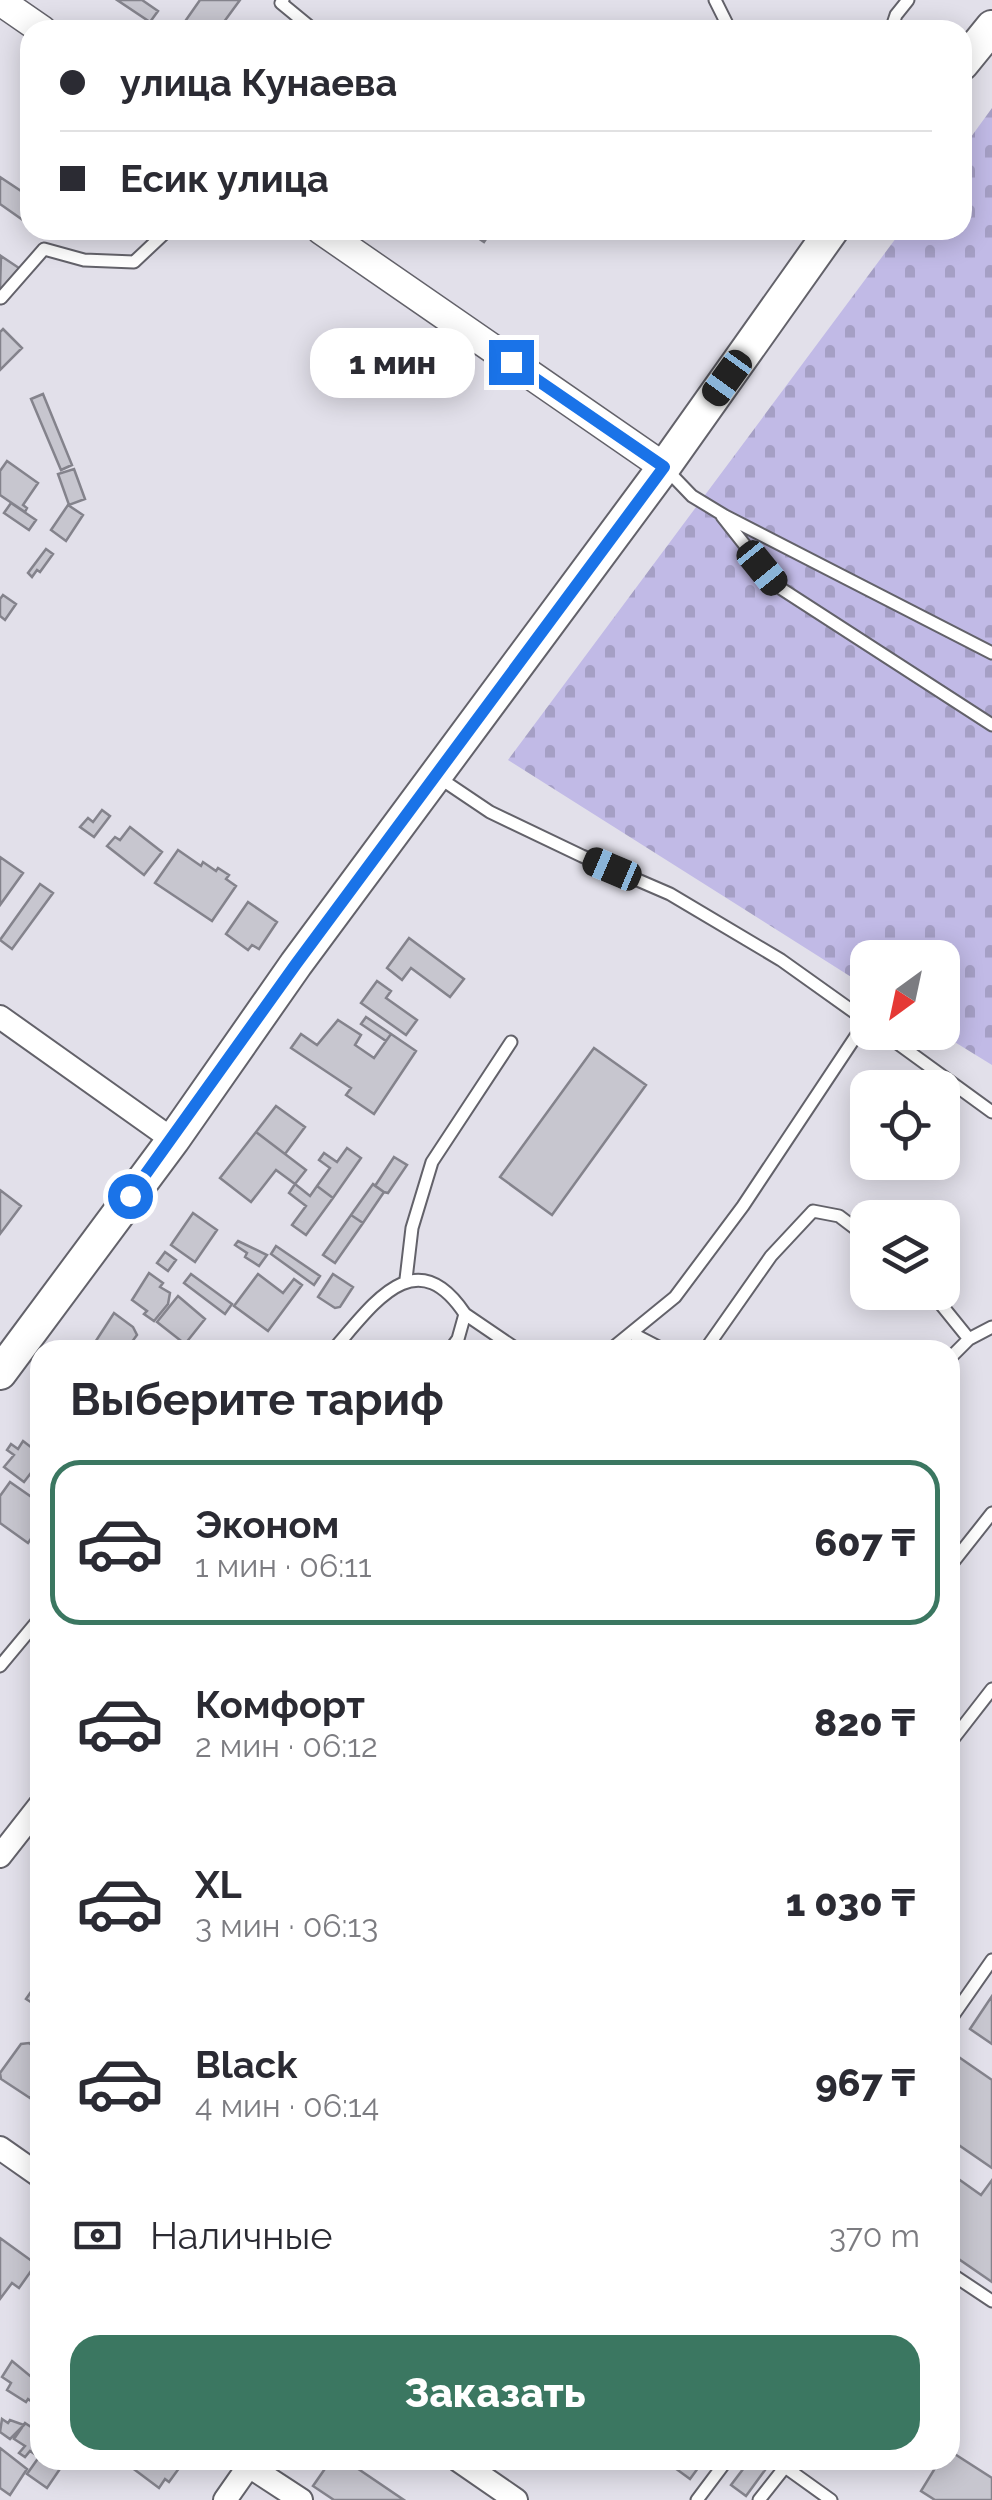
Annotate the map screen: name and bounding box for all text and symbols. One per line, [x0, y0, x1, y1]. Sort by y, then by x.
text: улица Кунаева [120, 60, 397, 105]
text: Есик улица [120, 156, 329, 201]
callout: 1 мин [311, 327, 476, 397]
route end [489, 340, 534, 385]
text: 1 мин [349, 344, 436, 381]
car [697, 345, 757, 411]
car [731, 535, 793, 601]
car [579, 843, 645, 895]
north arrow [850, 940, 960, 1050]
map controls [850, 940, 960, 1310]
button: locate [850, 1070, 960, 1180]
route start [108, 1174, 153, 1219]
button: layers [850, 1200, 960, 1310]
text: Выберите тариф [70, 1373, 444, 1426]
icon: car [75, 1498, 165, 1588]
text: Эконом [195, 1502, 339, 1547]
text: 607 ₸ [814, 1520, 915, 1565]
text: 1 мин · 06:11 [195, 1547, 372, 1584]
icon: car [75, 1678, 165, 1768]
text: Комфорт [195, 1682, 365, 1727]
text: 820 ₸ [814, 1700, 915, 1745]
text: 2 мин · 06:12 [195, 1727, 378, 1764]
icon: car [75, 1858, 165, 1948]
text: XL [195, 1862, 242, 1907]
text: 1 030 ₸ [786, 1880, 915, 1925]
text: 3 мин · 06:13 [195, 1907, 378, 1944]
icon: car [75, 2038, 165, 2128]
text: Black [195, 2042, 297, 2087]
text: 967 ₸ [815, 2060, 915, 2105]
text: 4 мин · 06:14 [195, 2087, 379, 2124]
icon: cash [70, 2208, 125, 2263]
text: Наличные [150, 2213, 333, 2258]
text: 370 m [829, 2217, 920, 2254]
button: Заказать [70, 2335, 920, 2450]

